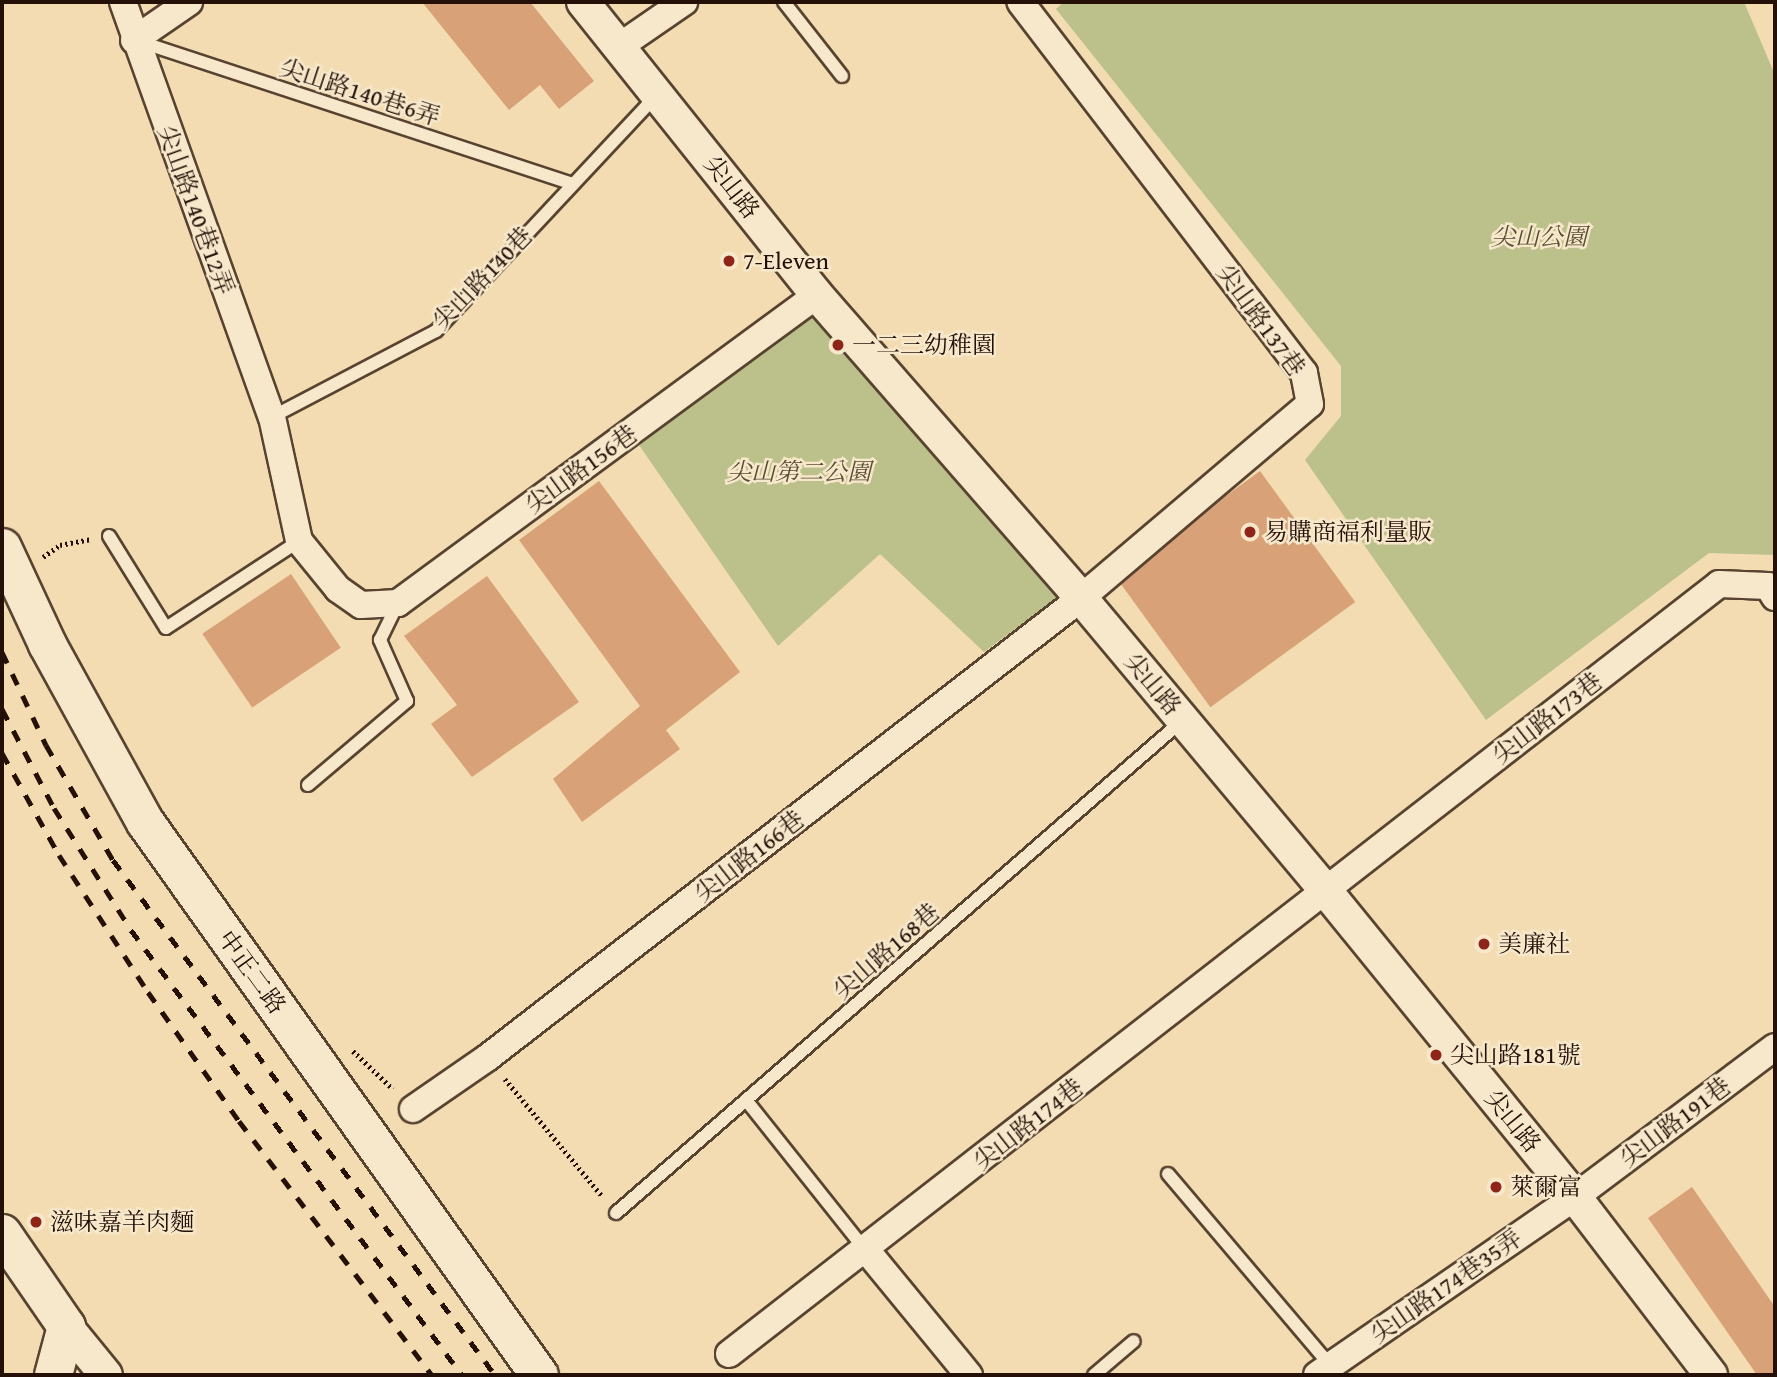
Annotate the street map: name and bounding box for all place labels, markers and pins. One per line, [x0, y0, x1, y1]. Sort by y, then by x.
place label: 7-Eleven [743, 247, 829, 275]
marker: 7-Eleven [721, 253, 737, 269]
place label: 一二三幼稚園 [852, 331, 996, 359]
marker: 一二三幼稚園 [830, 337, 846, 353]
place label: 易購商福利量販 [1264, 518, 1432, 546]
marker: 易購商福利量販 [1242, 524, 1258, 540]
place label: 美廉社 [1498, 930, 1570, 958]
marker: 美廉社 [1476, 936, 1492, 952]
place label: 尖山路181號 [1450, 1041, 1581, 1069]
marker: 尖山路181號 [1428, 1047, 1444, 1063]
place label: 萊爾富 [1510, 1173, 1582, 1201]
marker: 萊爾富 [1488, 1179, 1504, 1195]
place label: 滋味嘉羊肉麵 [50, 1208, 194, 1236]
marker: 滋味嘉羊肉麵 [28, 1214, 44, 1230]

